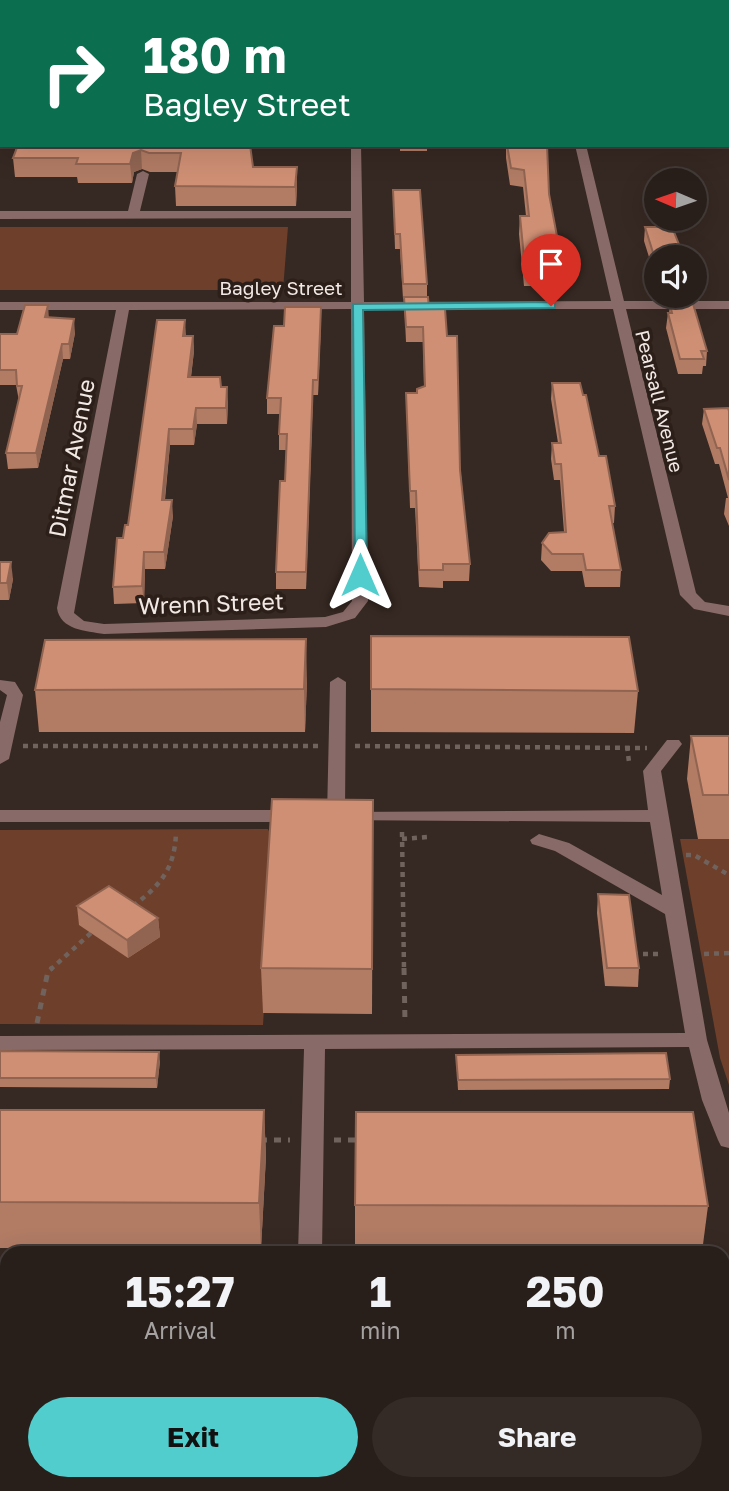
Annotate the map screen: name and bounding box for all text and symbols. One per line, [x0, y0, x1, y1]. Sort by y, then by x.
text: 180 m [143, 25, 287, 84]
icon: right [28, 28, 119, 119]
text: Bagley Street [143, 85, 351, 123]
north arrow [644, 168, 707, 231]
map controls [644, 168, 707, 308]
pin [521, 234, 581, 306]
icon: arrive [532, 245, 570, 283]
button: sound [644, 245, 707, 308]
street label: Bagley Street [219, 276, 343, 299]
street label: Pearsall Avenue [631, 327, 689, 475]
street label: Ditmar Avenue [42, 376, 100, 540]
position arrow [323, 538, 397, 612]
street label: Wrenn Street [138, 586, 284, 620]
text: 15:27 [125, 1266, 235, 1316]
text: 1 [370, 1266, 391, 1316]
text: 250 [526, 1266, 605, 1316]
text: Arrival [144, 1316, 216, 1344]
text: min [360, 1316, 401, 1344]
text: m [555, 1316, 576, 1344]
button: Exit [28, 1397, 358, 1477]
button: Share [372, 1397, 702, 1477]

